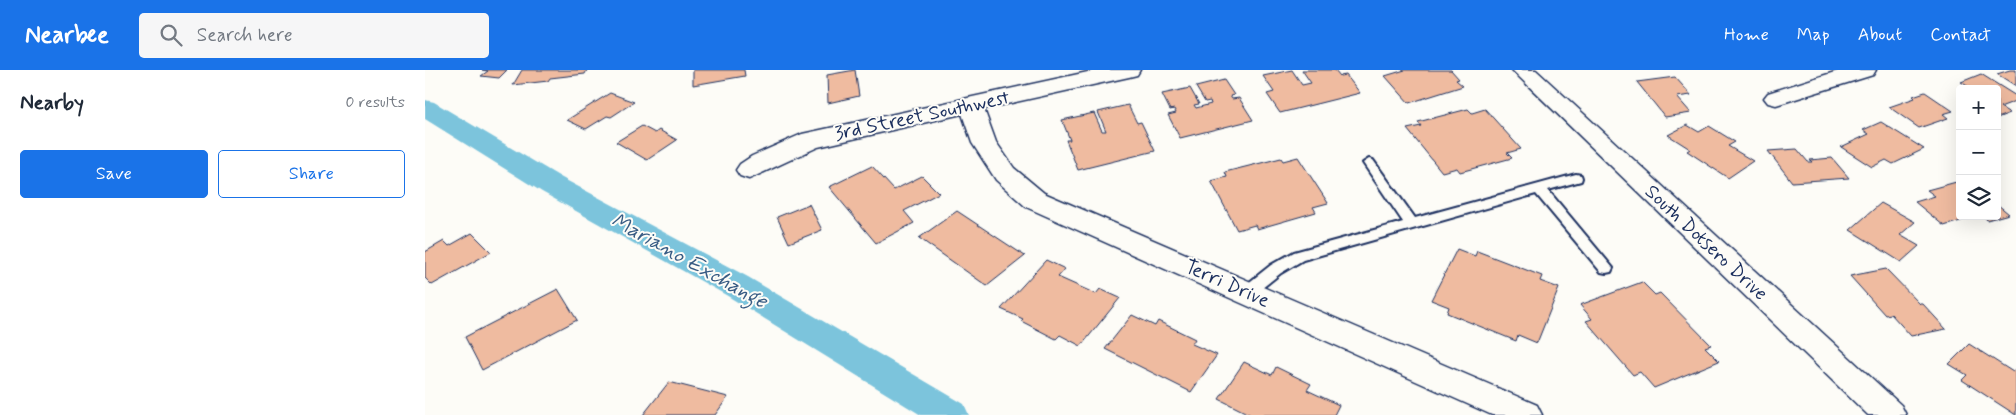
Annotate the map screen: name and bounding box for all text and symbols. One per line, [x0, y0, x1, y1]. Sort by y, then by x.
search box [139, 13, 489, 58]
text: Nearbee [25, 20, 109, 51]
icon: search [157, 21, 185, 49]
text: Search here [197, 23, 293, 48]
text: Home [1724, 23, 1769, 47]
text: Map [1797, 23, 1830, 47]
text: About [1858, 23, 1902, 47]
text: Contact [1930, 23, 1991, 47]
street label: 3rd Street Southwest [832, 84, 1012, 148]
map controls [1956, 85, 2001, 220]
button: + [1956, 85, 2001, 130]
text: Nearby [20, 89, 84, 117]
text: 0 results [345, 92, 405, 113]
button: − [1956, 130, 2001, 175]
button: Save [20, 150, 208, 198]
button: Share [218, 150, 405, 198]
button: layers [1956, 175, 2001, 220]
street label: South Dotsero Drive [1639, 179, 1773, 307]
water label: Mariano Exchange [605, 207, 773, 318]
street label: Terri Drive [1180, 253, 1274, 315]

